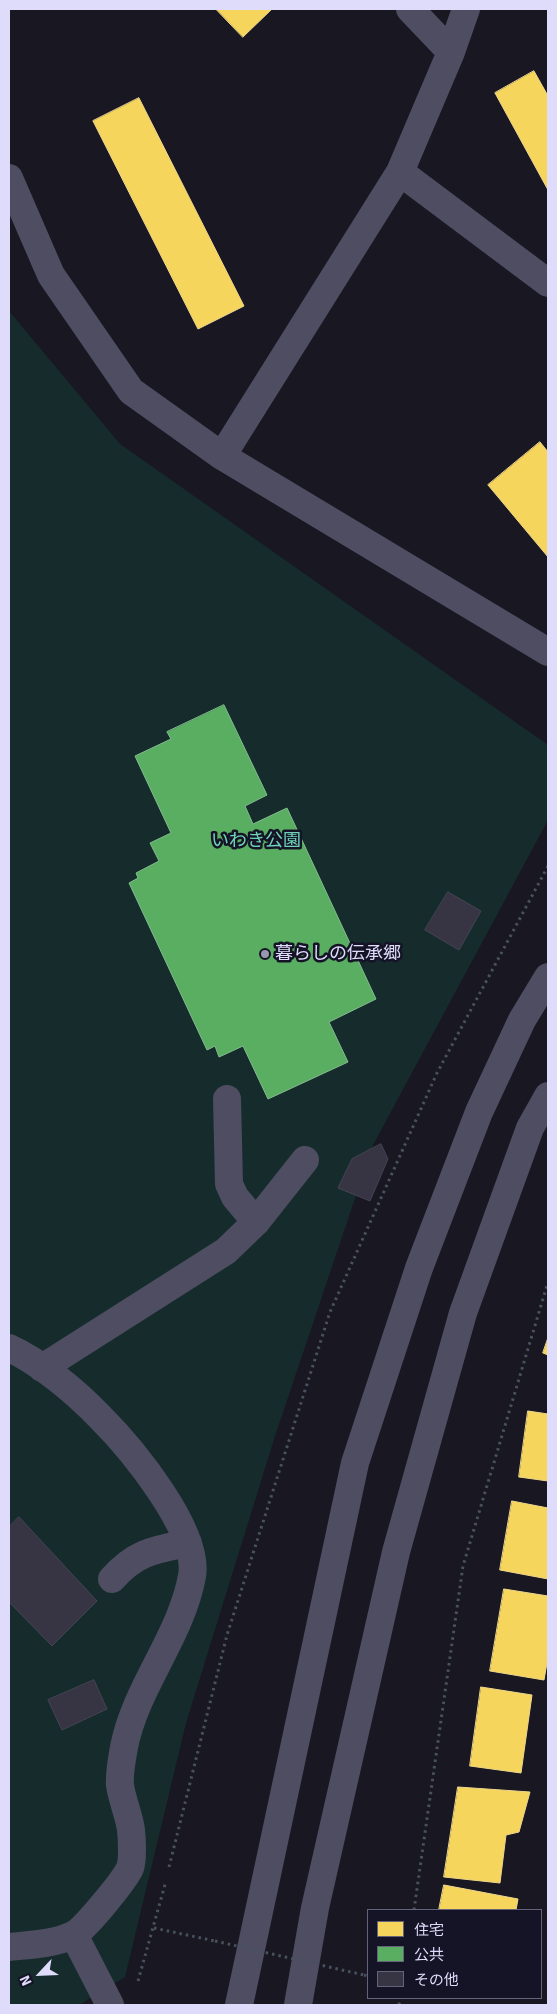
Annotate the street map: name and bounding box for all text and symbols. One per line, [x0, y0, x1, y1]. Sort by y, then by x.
park label: いわき公園 [211, 830, 301, 852]
place label: 暮らしの伝承郷 [275, 943, 401, 965]
marker: 暮らしの伝承郷 [259, 948, 271, 960]
legend [367, 1909, 542, 1999]
text: 住宅 [414, 1921, 444, 1939]
text: 公共 [414, 1946, 444, 1964]
north arrow [15, 1949, 65, 1999]
text: その他 [414, 1971, 459, 1989]
text: N [16, 1973, 36, 1989]

